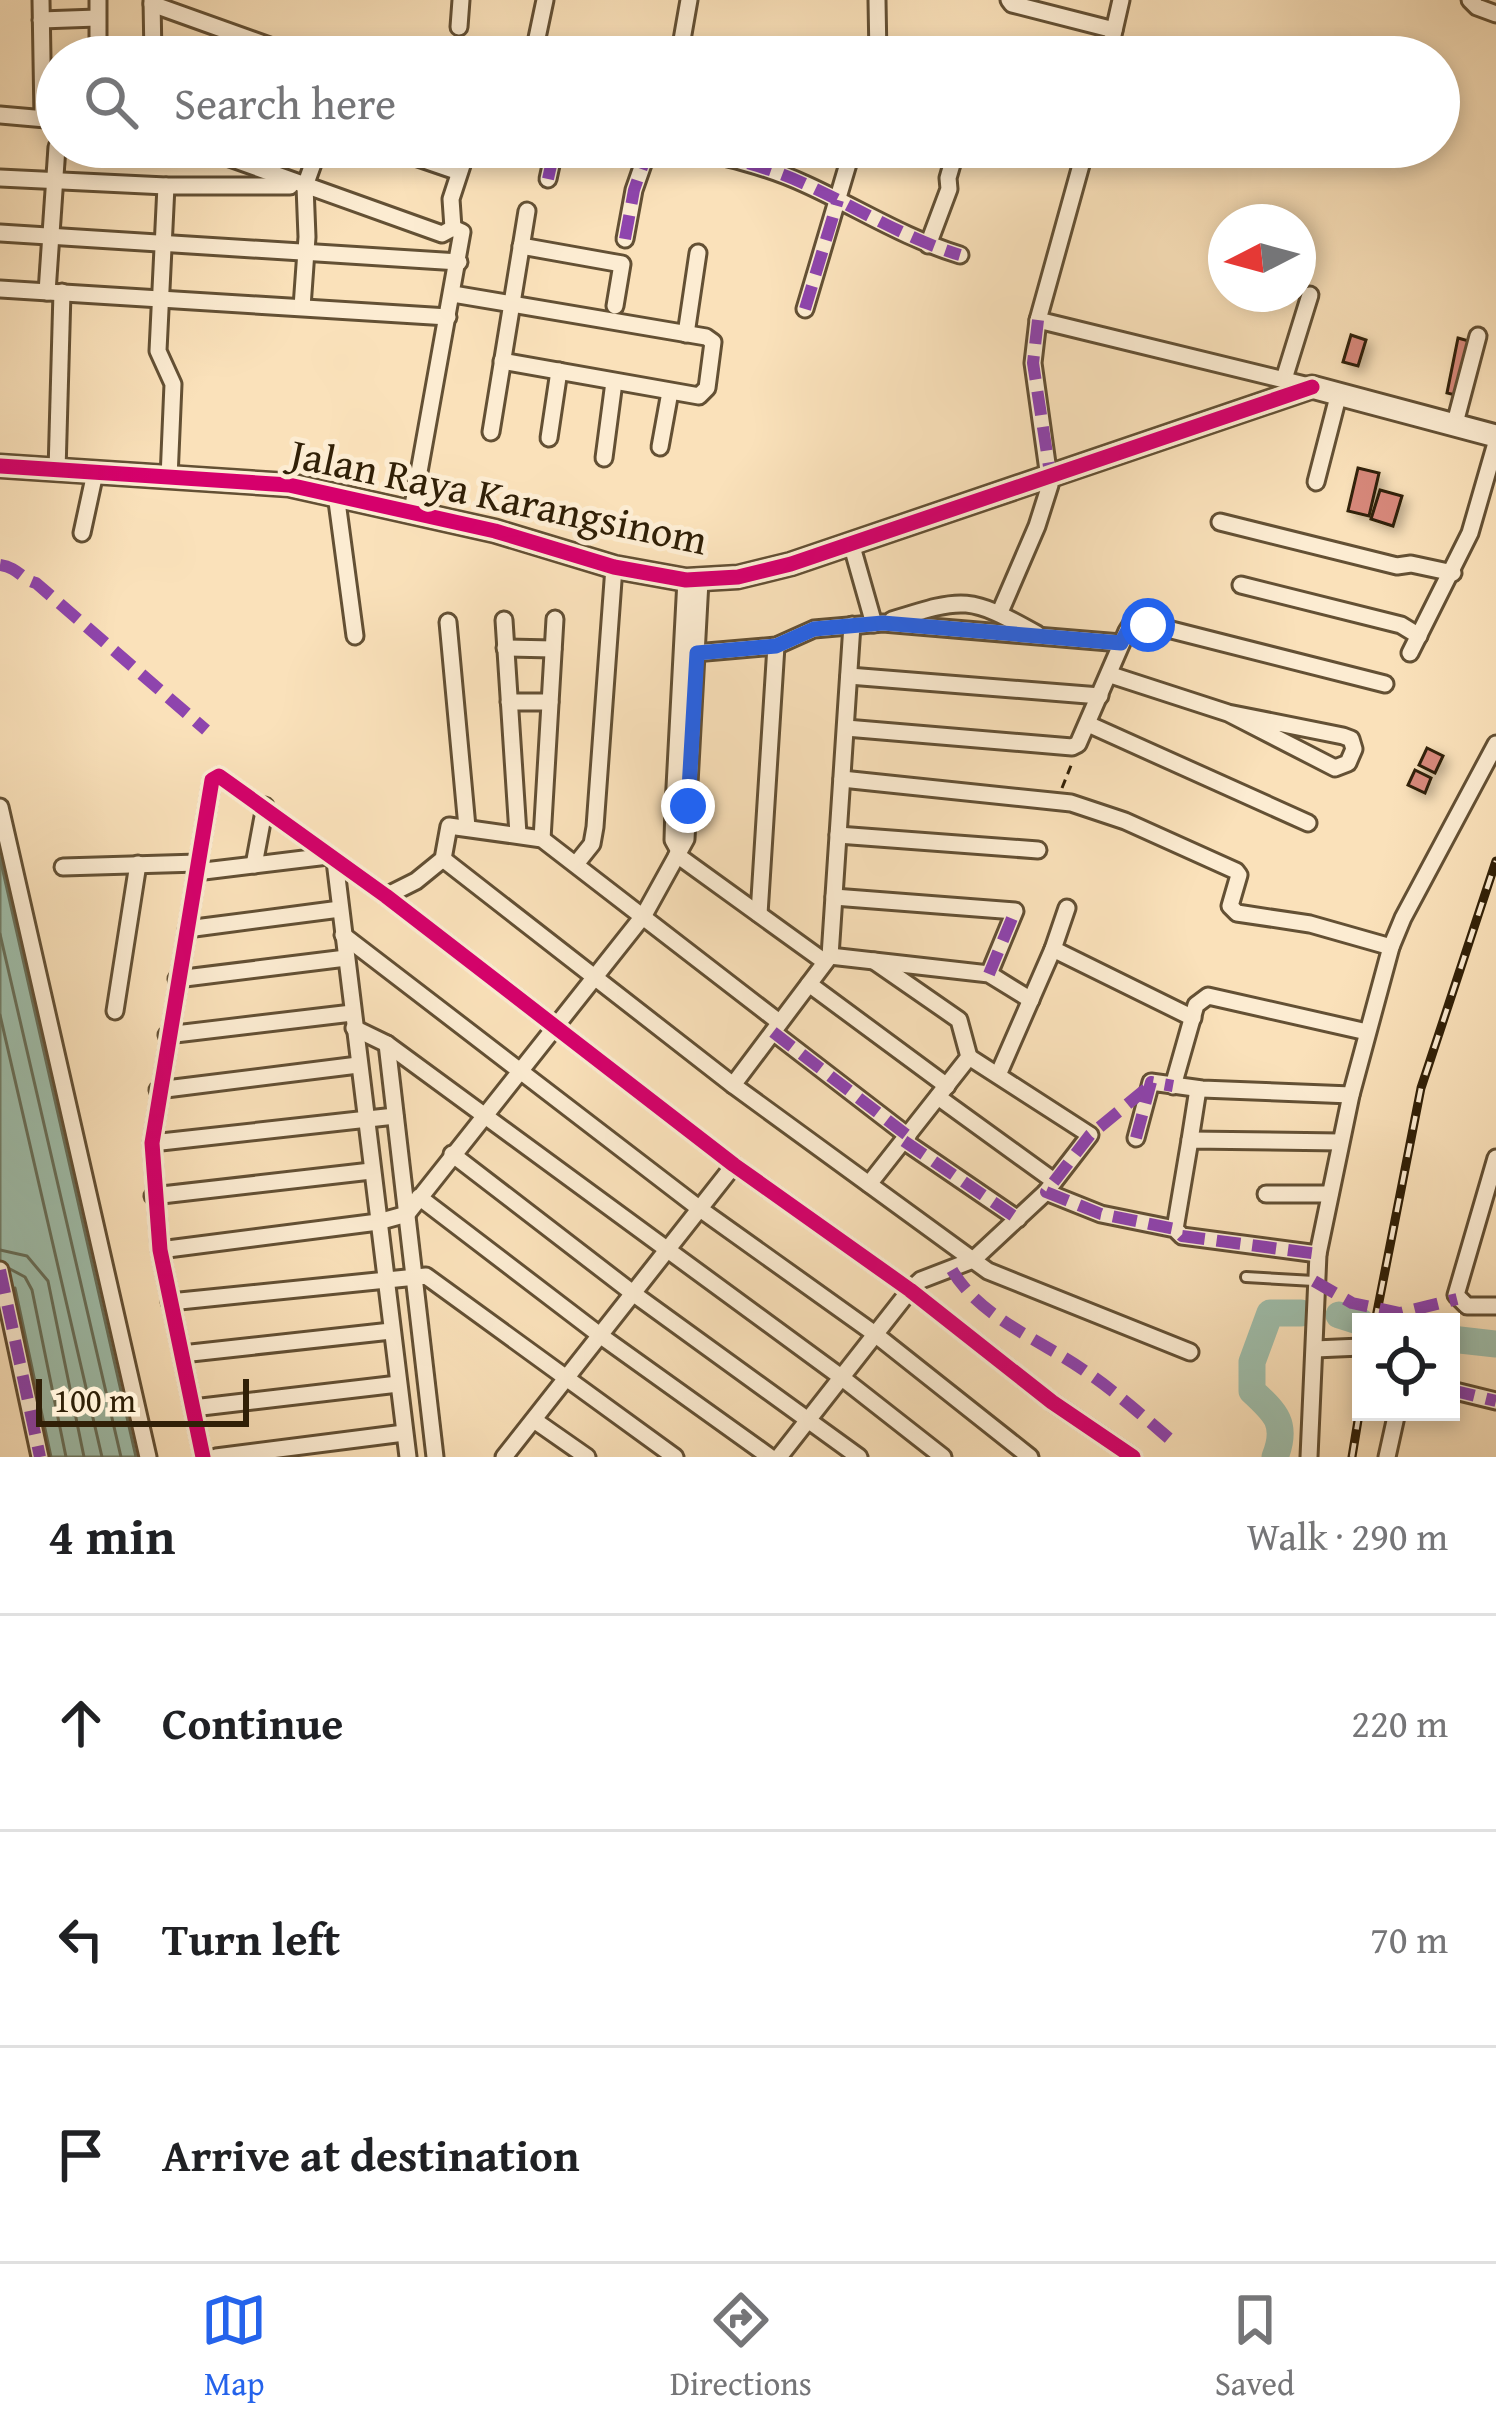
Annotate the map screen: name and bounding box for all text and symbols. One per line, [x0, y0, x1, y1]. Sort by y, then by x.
search box [36, 36, 1460, 168]
icon: search [78, 69, 144, 135]
text: Search here [174, 70, 396, 135]
north arrow [1208, 204, 1316, 312]
street label: Jalan Raya Karangsinom [280, 420, 713, 569]
route start [1121, 598, 1175, 652]
route end [661, 779, 715, 833]
map controls [1352, 1313, 1460, 1421]
button: locate [1352, 1313, 1460, 1421]
scale bar [36, 1373, 249, 1426]
text: 100 m [54, 1376, 136, 1424]
text: 4 min [48, 1498, 175, 1573]
text: Walk · 290 m [1247, 1507, 1448, 1564]
icon: ahead [48, 1690, 114, 1756]
text: Continue [162, 1690, 343, 1755]
text: 220 m [1351, 1694, 1448, 1751]
icon: left [48, 1906, 114, 1972]
text: Turn left [162, 1906, 340, 1971]
text: 70 m [1370, 1910, 1448, 1967]
icon: arrive [48, 2122, 114, 2188]
text: Arrive at destination [162, 2122, 580, 2187]
tab: Map [201, 2287, 267, 2407]
tab: Directions [670, 2287, 812, 2407]
tab: Saved [1215, 2287, 1295, 2407]

